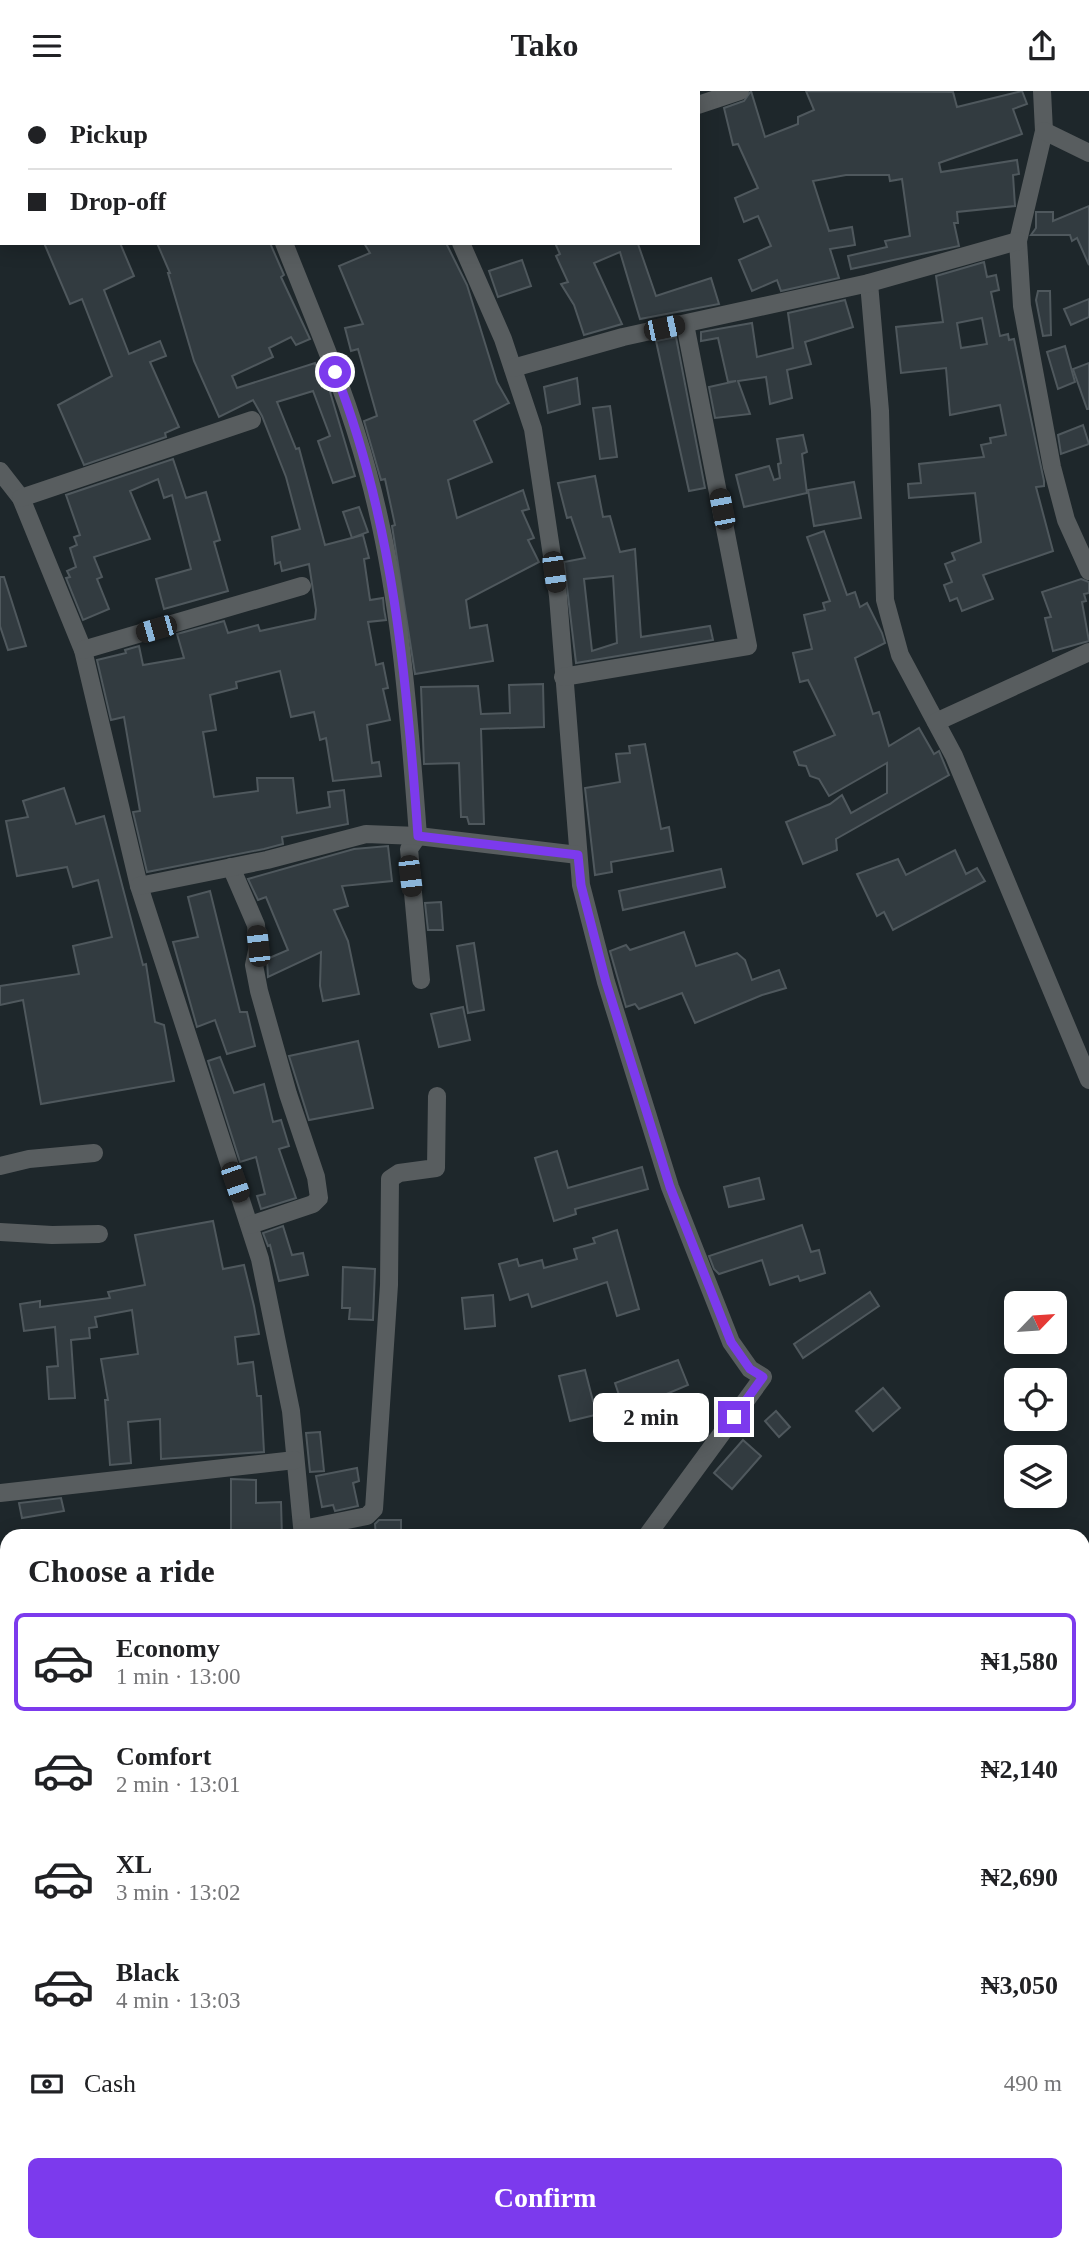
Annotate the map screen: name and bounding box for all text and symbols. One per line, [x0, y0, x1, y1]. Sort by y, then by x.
icon: menu [28, 27, 66, 65]
text: Tako [510, 27, 579, 63]
icon: share [1023, 27, 1061, 65]
text: Pickup [70, 120, 148, 149]
text: Drop-off [70, 187, 166, 216]
car [642, 313, 687, 343]
route start [319, 356, 351, 388]
car [708, 486, 737, 532]
car [541, 550, 568, 594]
car [133, 613, 180, 645]
car [398, 854, 423, 898]
car [246, 924, 271, 968]
car [219, 1159, 252, 1205]
north arrow [1004, 1291, 1068, 1355]
map controls [1004, 1291, 1067, 1508]
button: locate [1004, 1368, 1067, 1431]
callout: 2 min [594, 1393, 710, 1441]
route end [718, 1401, 750, 1433]
text: 2 min [623, 1405, 679, 1430]
button: layers [1004, 1445, 1067, 1508]
text: Choose a ride [28, 1553, 215, 1589]
icon: car [32, 1631, 95, 1694]
text: Economy [116, 1634, 220, 1663]
text: ₦1,580 [981, 1647, 1058, 1676]
text: 1 min · 13:00 [116, 1664, 241, 1689]
icon: car [32, 1739, 95, 1802]
text: Comfort [116, 1742, 211, 1771]
text: ₦2,140 [981, 1755, 1058, 1784]
text: 2 min · 13:01 [116, 1772, 241, 1797]
icon: car [32, 1847, 95, 1910]
text: XL [116, 1850, 152, 1879]
text: ₦2,690 [981, 1863, 1058, 1892]
text: 3 min · 13:02 [116, 1880, 241, 1905]
icon: car [32, 1955, 95, 2018]
text: Black [116, 1958, 180, 1987]
text: ₦3,050 [981, 1971, 1058, 2000]
text: 4 min · 13:03 [116, 1988, 241, 2013]
icon: cash [28, 2065, 66, 2103]
text: Cash [84, 2069, 136, 2098]
text: 490 m [1004, 2071, 1062, 2096]
button: Confirm [28, 2158, 1062, 2238]

